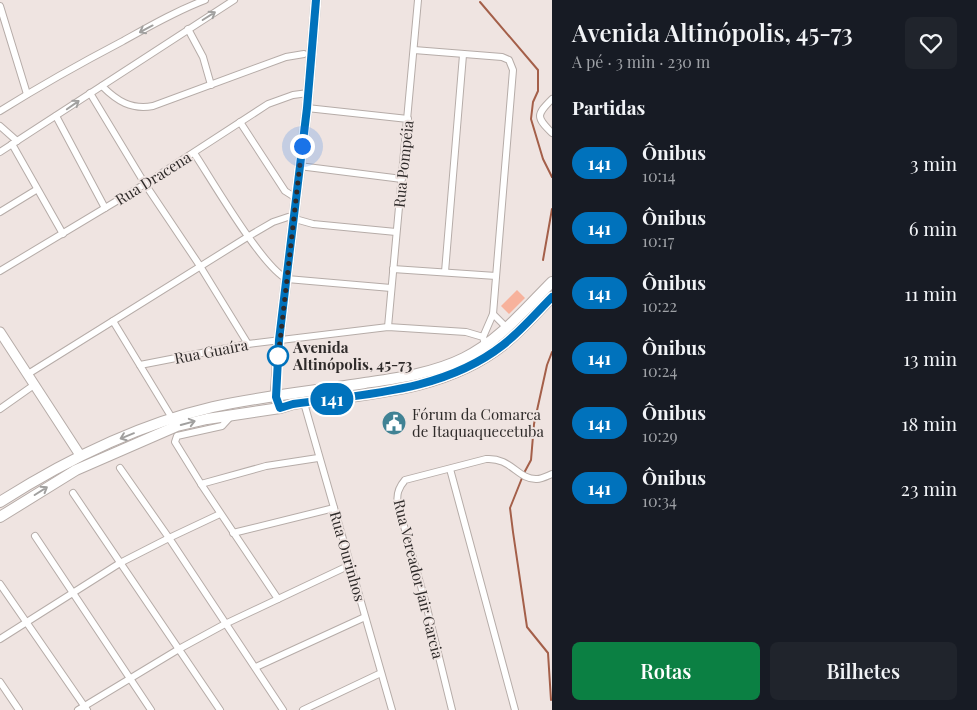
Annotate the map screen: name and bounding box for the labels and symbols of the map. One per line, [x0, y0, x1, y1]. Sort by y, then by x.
one-way arrow [201, 11, 215, 21]
one-way arrow [138, 24, 153, 34]
one-way arrow [65, 100, 79, 110]
street label: Rua Pompéia [388, 119, 418, 209]
your location [290, 134, 315, 159]
street label: Rua Dracena [111, 147, 195, 209]
street label: Rua Guaíra [172, 334, 250, 368]
place label: Avenida Altinópolis, 45-73 [292, 337, 412, 374]
marker: Avenida Altinópolis, 45-73 [267, 345, 289, 367]
line badge: 141 [303, 383, 361, 415]
place label: Fórum da Comarca de Itaquaquecetuba [412, 404, 545, 441]
public building icon: Fórum da Comarca de Itaquaquecetuba [381, 410, 407, 436]
one-way arrow [180, 418, 196, 428]
one-way arrow [120, 432, 136, 441]
one-way arrow [33, 485, 47, 495]
street label: Rua Vereador Jair Garcia [390, 497, 449, 661]
street label: Rua Ourinhos [326, 509, 370, 603]

